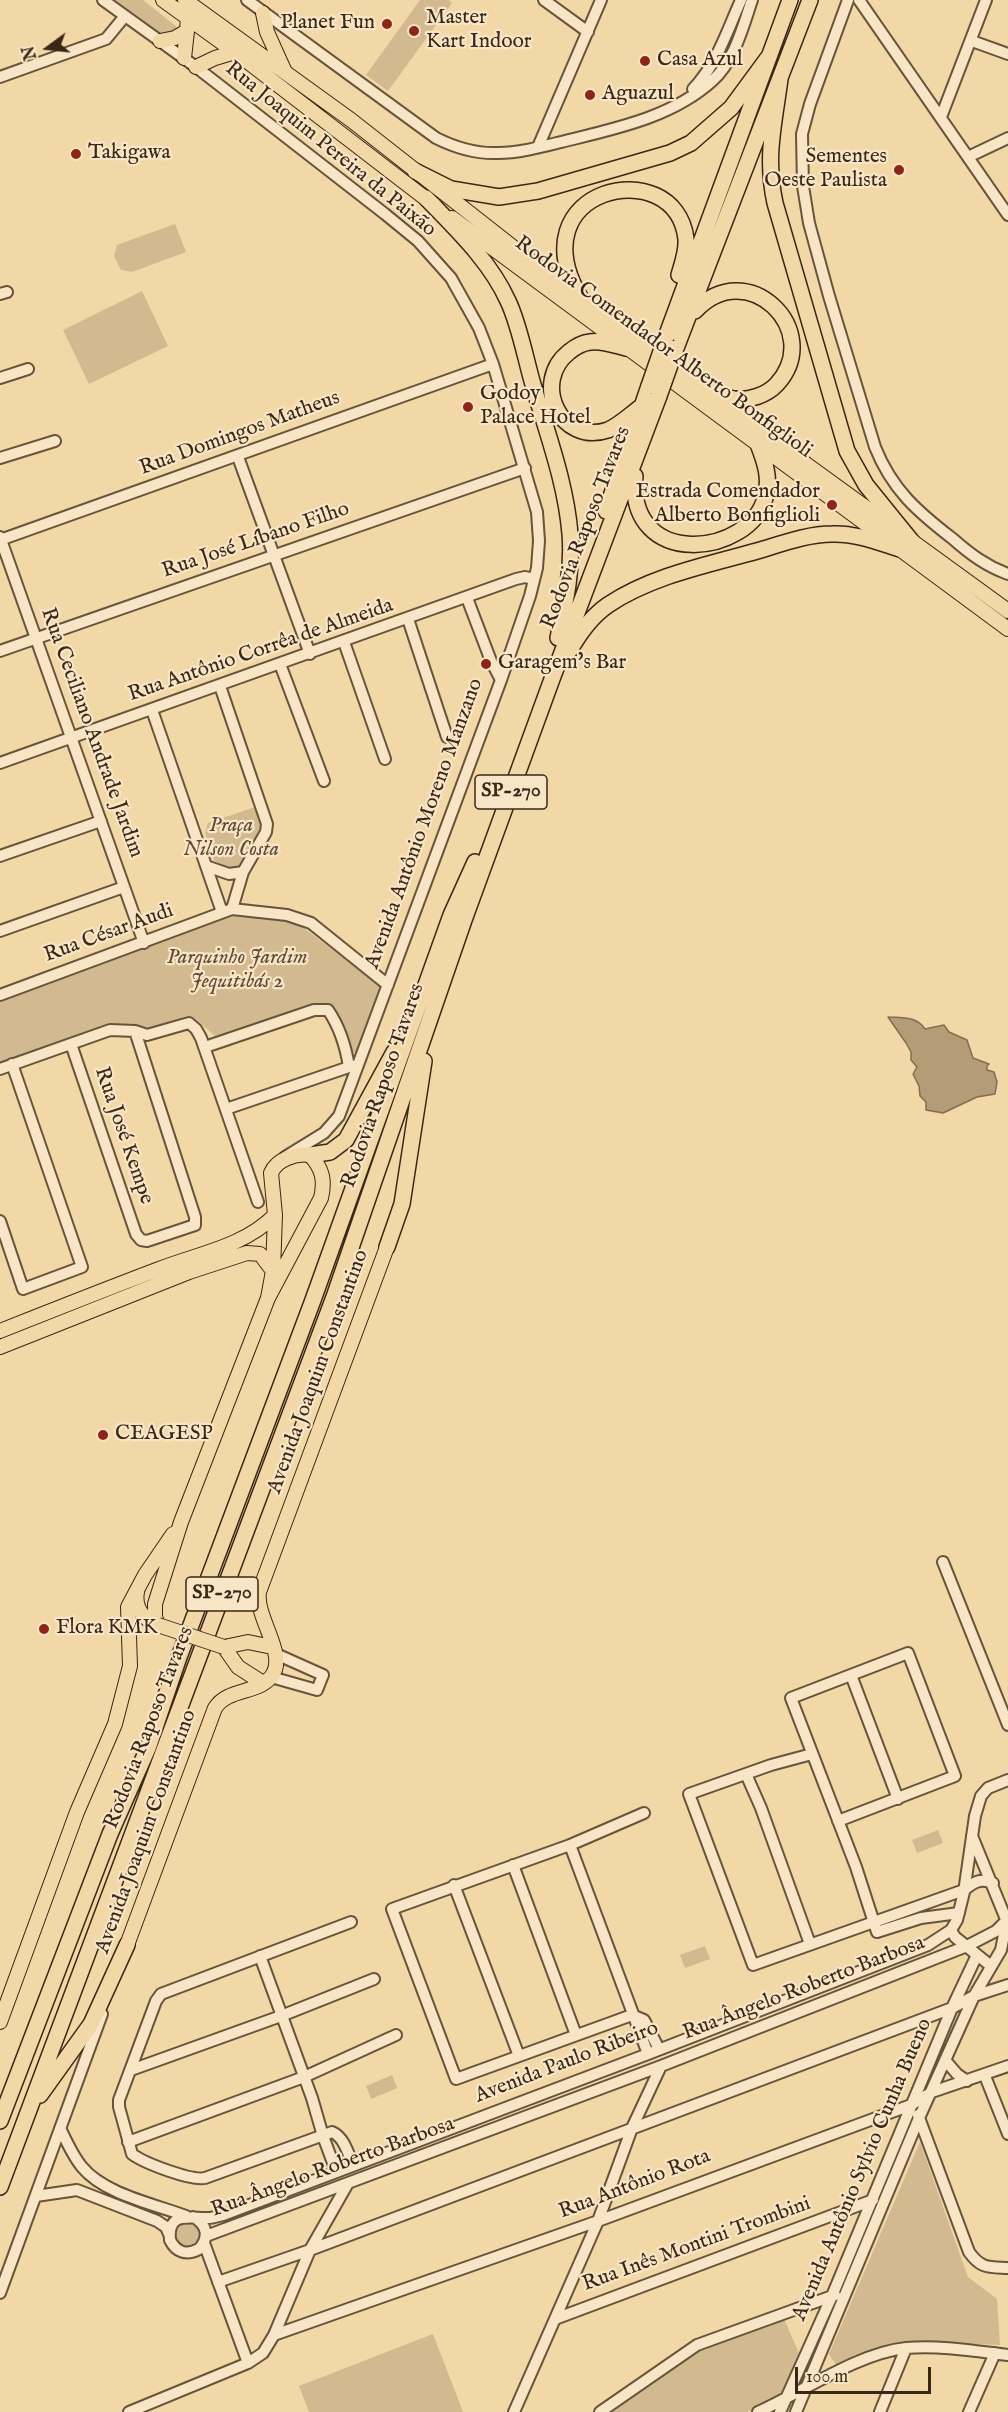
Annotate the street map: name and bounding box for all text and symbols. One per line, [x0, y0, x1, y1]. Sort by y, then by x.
place label: Master Kart Indoor [426, 6, 531, 56]
place label: Planet Fun [280, 11, 375, 37]
marker: Planet Fun [380, 17, 394, 31]
north arrow [18, 18, 78, 78]
marker: Master Kart Indoor [407, 24, 421, 38]
text: N [19, 43, 42, 62]
place label: Casa Azul [657, 48, 743, 74]
marker: Casa Azul [638, 54, 652, 68]
street label: Rua Joaquim Pereira da Paixão [219, 57, 441, 243]
place label: Aguazul [602, 82, 674, 108]
marker: Aguazul [583, 88, 597, 102]
place label: Takigawa [88, 141, 171, 167]
place label: Sementes Oeste Paulista [764, 145, 887, 195]
marker: Takigawa [69, 147, 83, 161]
marker: Sementes Oeste Paulista [892, 163, 906, 177]
street label: Rodovia Comendador Alberto Bonfiglioli [509, 231, 817, 465]
place label: Godoy Palace Hotel [480, 382, 591, 432]
street label: Rua Domingos Matheus [136, 386, 344, 482]
marker: Godoy Palace Hotel [461, 400, 475, 414]
street label: Rodovia Raposo Tavares [537, 423, 637, 633]
place label: Estrada Comendador Alberto Bonfiglioli [635, 480, 820, 530]
street label: Rua José Líbano Filho [159, 497, 353, 585]
marker: Estrada Comendador Alberto Bonfiglioli [825, 498, 839, 512]
street label: Rua Antônio Corrêa de Almeida [125, 594, 397, 708]
street label: Rua Ceciliano Andrade Jardim [34, 605, 148, 861]
place label: Garagem's Bar [498, 651, 626, 677]
marker: Garagem's Bar [479, 657, 493, 671]
street label: Avenida Antônio Moreno Manzano [361, 675, 489, 973]
road number: SP-270 [475, 775, 547, 809]
park label: Praça Nilson Costa [183, 814, 279, 864]
street label: Rua César Audi [41, 899, 177, 969]
park label: Parquinho Jardim Jequitibás 2 [167, 946, 307, 996]
street label: Rodovia Raposo Tavares [337, 980, 431, 1192]
street label: Rua José Kempe [88, 1064, 158, 1208]
street label: Avenida Joaquim Constantino [263, 1247, 375, 1497]
place label: CEAGESP [115, 1422, 213, 1448]
marker: CEAGESP [96, 1428, 110, 1442]
road number: SP-270 [186, 1577, 258, 1611]
place label: Flora KMK [56, 1616, 158, 1642]
marker: Flora KMK [37, 1622, 51, 1636]
street label: Rodovia Raposo Tavares [100, 1623, 200, 1833]
street label: Avenida Joaquim Constantino [91, 1707, 203, 1957]
street label: Rua Ângelo Roberto Barbosa [680, 1931, 928, 2047]
street label: Avenida Antônio Sylvio Cunha Bueno [788, 2015, 938, 2325]
street label: Avenida Paulo Ribeiro [472, 2016, 662, 2110]
street label: Rua Ângelo Roberto Barbosa [208, 2112, 458, 2224]
street label: Rua Antônio Rota [556, 2145, 714, 2225]
street label: Rua Inês Montini Trombini [580, 2192, 814, 2298]
scale bar [798, 2355, 934, 2393]
text: 100 m [806, 2366, 848, 2389]

